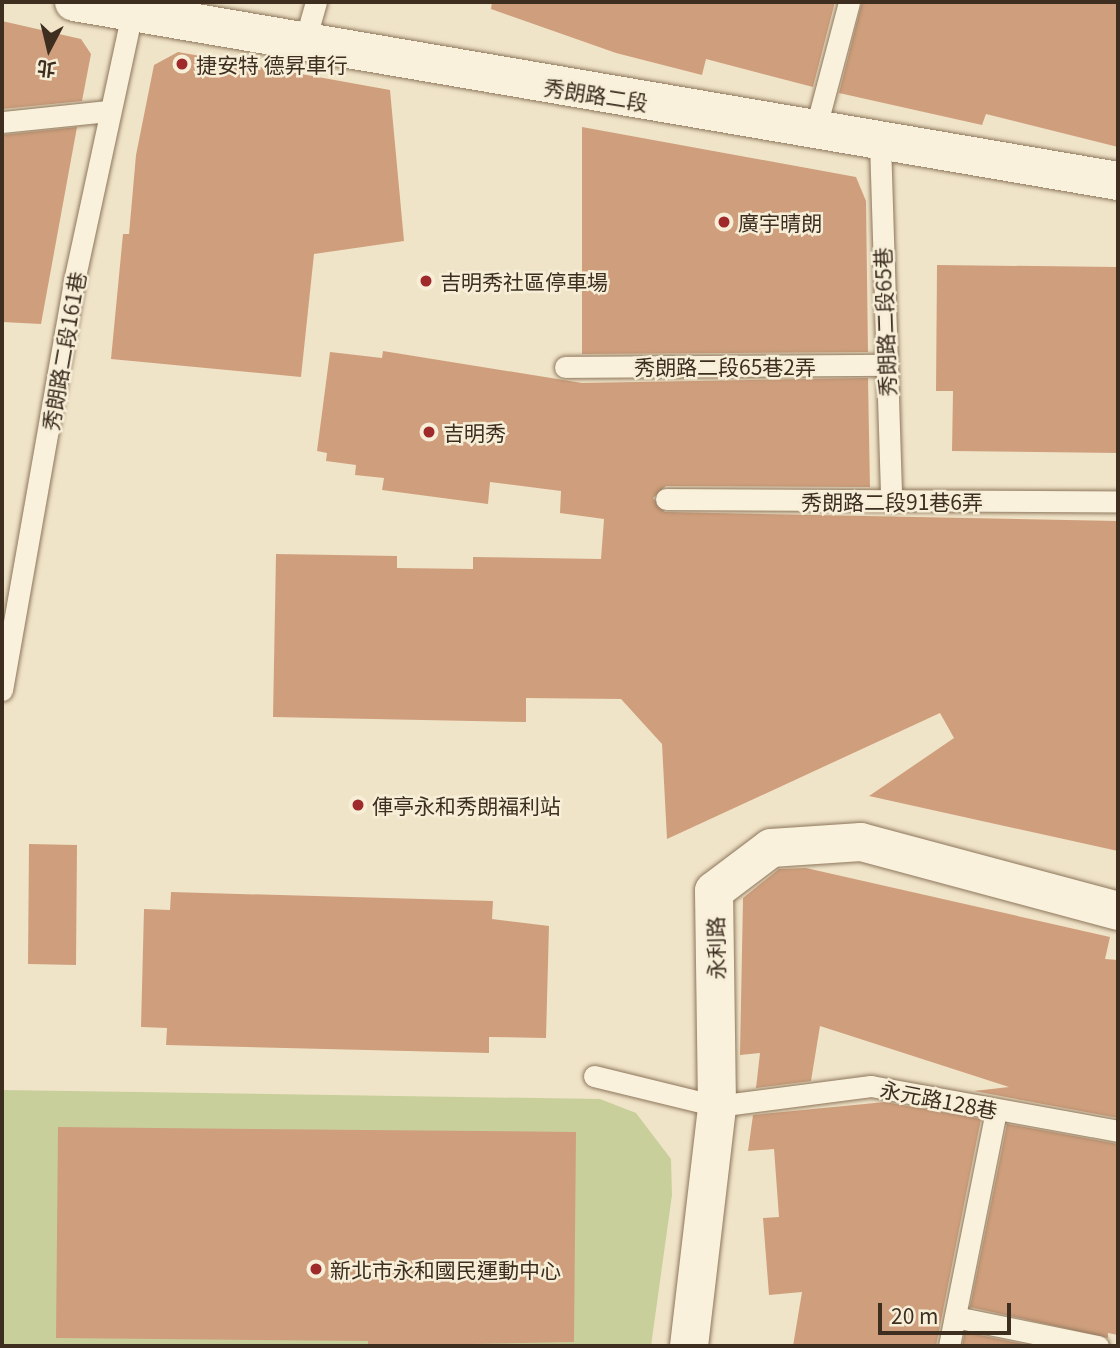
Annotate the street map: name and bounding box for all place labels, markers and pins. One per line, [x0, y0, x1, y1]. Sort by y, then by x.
place label: 捷安特 德昇車行 [196, 51, 348, 77]
marker: 捷安特 德昇車行 [174, 56, 190, 72]
place label: 廣宇晴朗 [738, 209, 822, 235]
marker: 廣宇晴朗 [716, 214, 732, 230]
place label: 吉明秀社區停車場 [440, 268, 608, 294]
marker: 吉明秀社區停車場 [418, 273, 434, 289]
place label: 吉明秀 [443, 419, 506, 445]
marker: 吉明秀 [421, 424, 437, 440]
place label: 俥亭永和秀朗福利站 [372, 792, 561, 818]
marker: 俥亭永和秀朗福利站 [350, 797, 366, 813]
place label: 新北市永和國民運動中心 [330, 1256, 561, 1282]
marker: 新北市永和國民運動中心 [308, 1261, 324, 1277]

